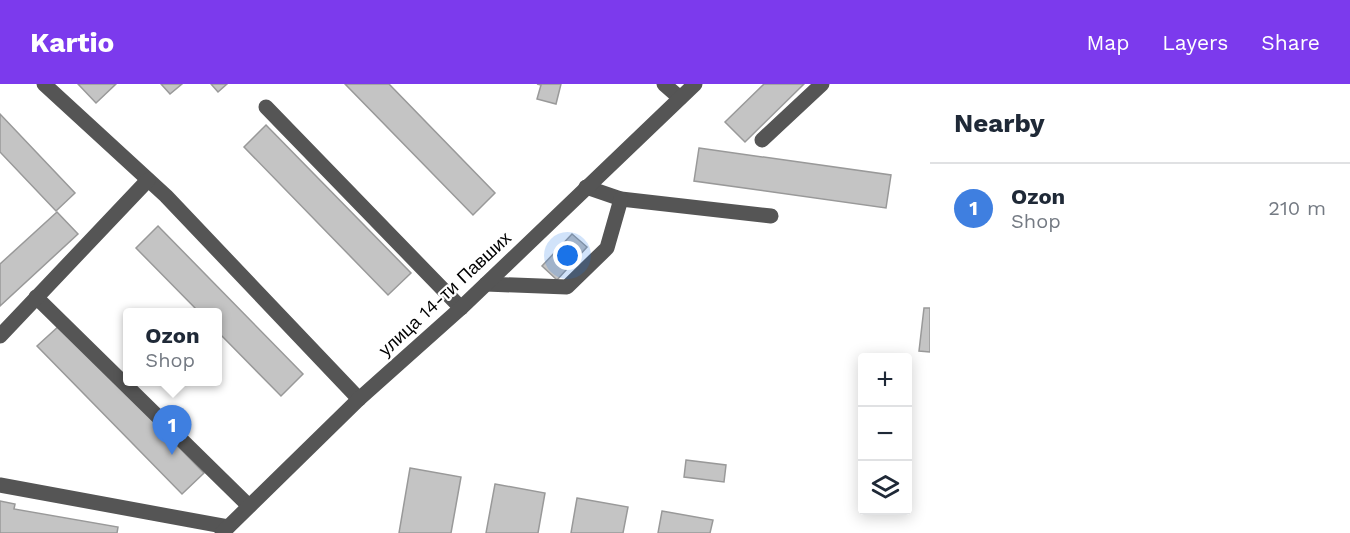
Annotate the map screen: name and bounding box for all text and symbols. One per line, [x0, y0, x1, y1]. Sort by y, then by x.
text: Kartio [30, 26, 114, 59]
text: Map [1086, 30, 1129, 55]
text: Layers [1162, 30, 1228, 55]
text: Share [1261, 30, 1320, 55]
text: Nearby [954, 108, 1045, 138]
text: Ozon [1011, 184, 1065, 209]
text: 1 [969, 196, 978, 220]
text: 210 m [1268, 196, 1326, 220]
text: Shop [1011, 209, 1061, 233]
street label: улица 14-ти Павших [374, 227, 515, 360]
your location [553, 241, 582, 270]
popup [123, 308, 222, 386]
text: Ozon [145, 323, 200, 348]
text: Shop [145, 348, 195, 372]
map controls [858, 353, 912, 515]
button: + [858, 353, 912, 407]
pin: 1 [152, 406, 192, 455]
button: − [858, 407, 912, 461]
button: layers [858, 461, 912, 515]

